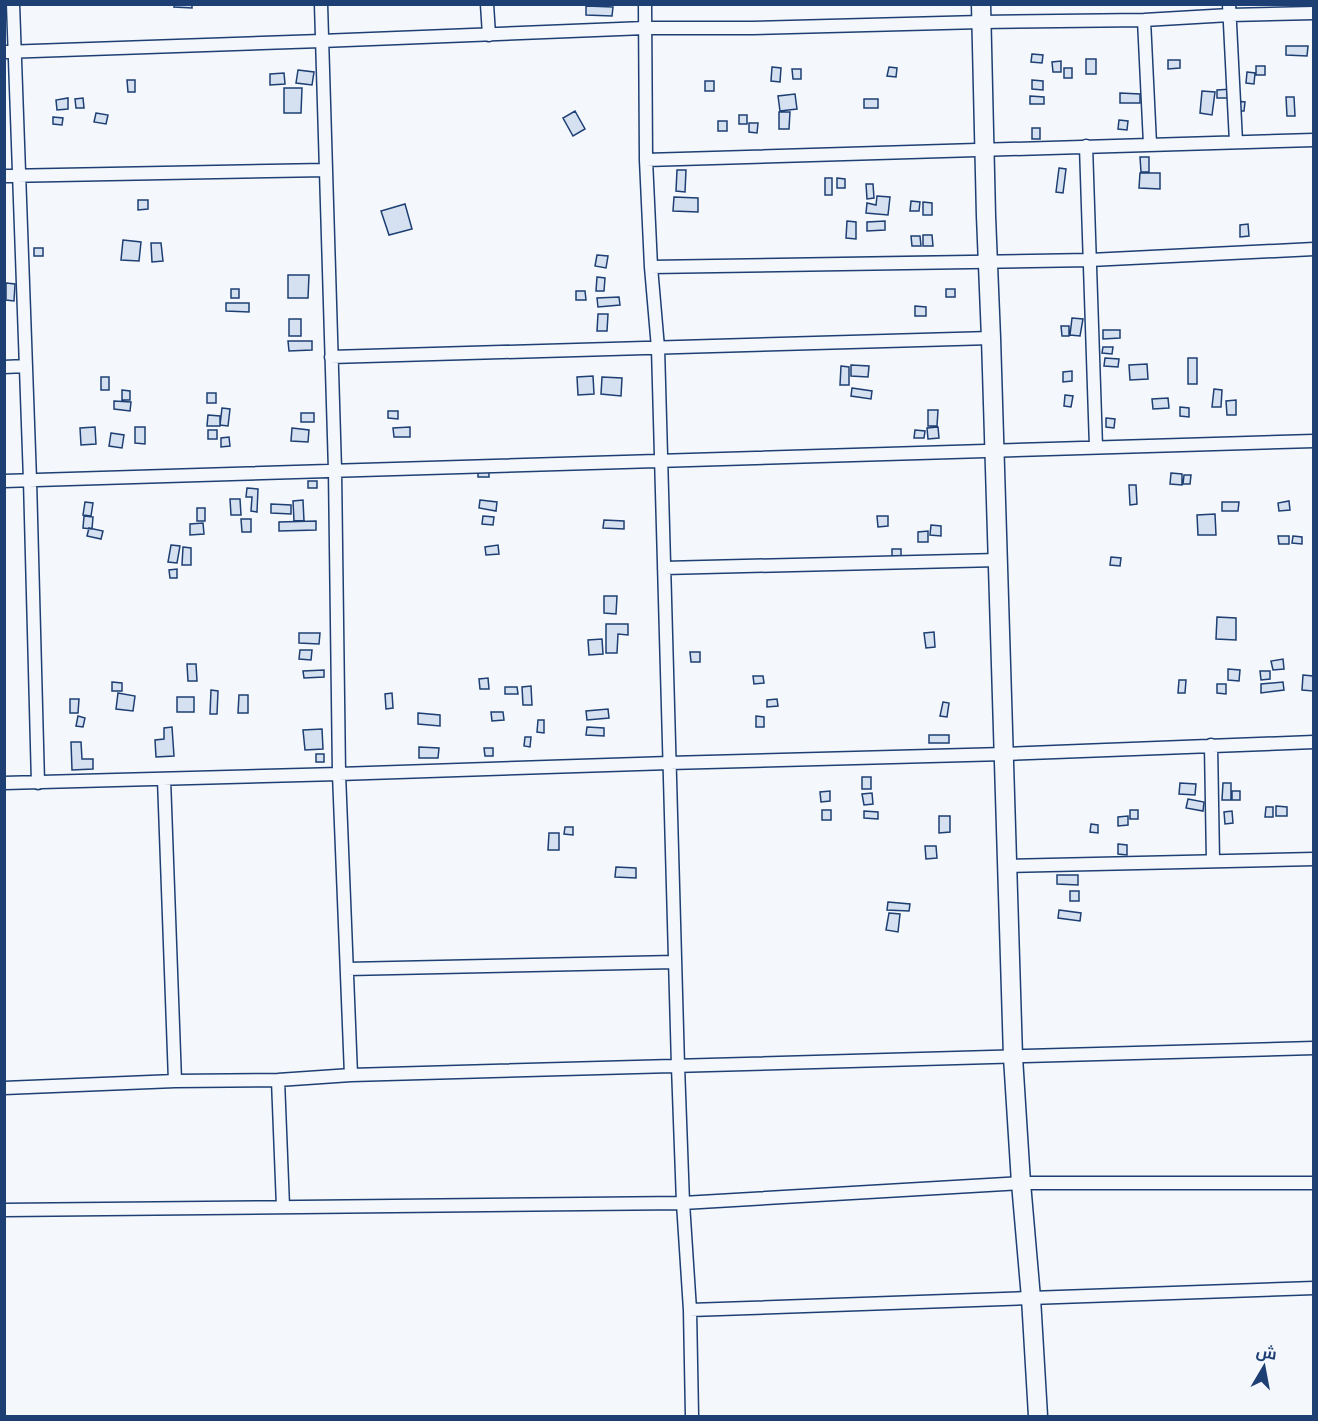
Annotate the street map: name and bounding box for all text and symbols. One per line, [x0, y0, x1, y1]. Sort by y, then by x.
north arrow [1234, 1337, 1294, 1397]
text: ش [1254, 1341, 1278, 1366]

